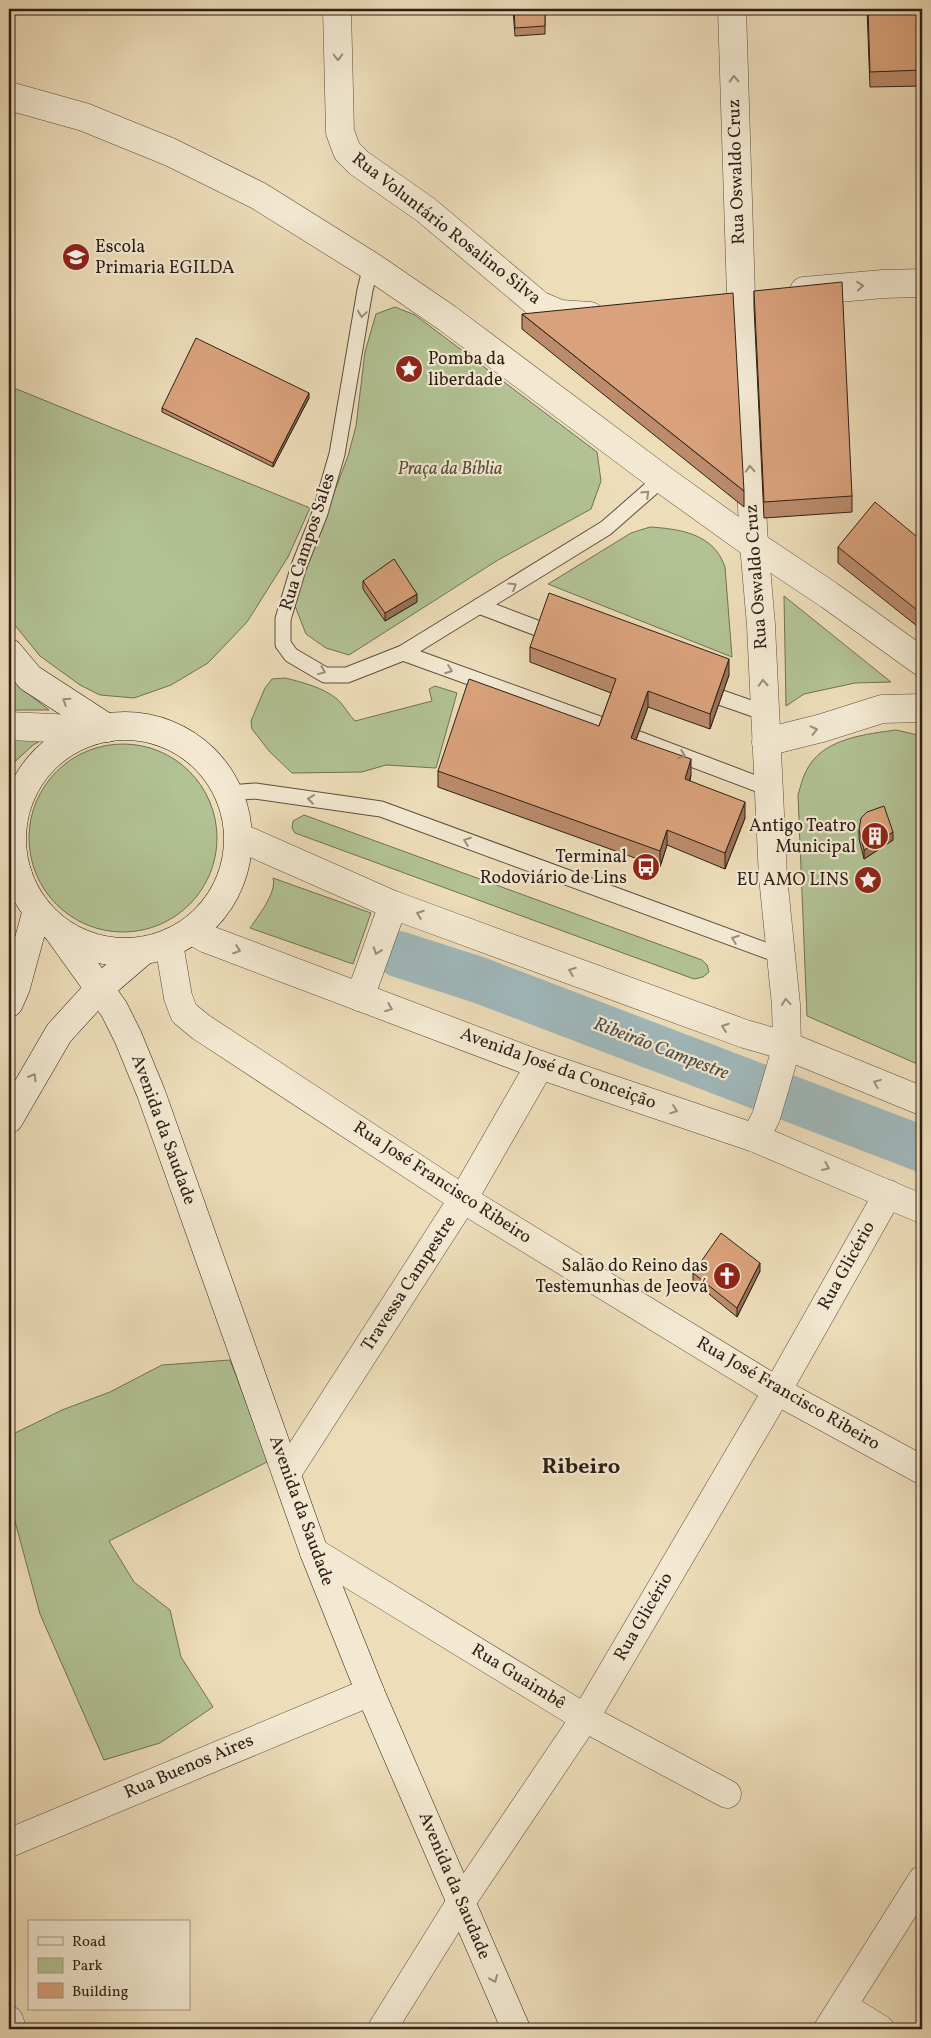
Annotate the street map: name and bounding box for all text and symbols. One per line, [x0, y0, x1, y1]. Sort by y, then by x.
one-way arrow [333, 54, 343, 62]
one-way arrow [729, 75, 739, 82]
street label: Rua Oswaldo Cruz [722, 99, 752, 245]
street label: Rua Voluntário Rosalino Silva [346, 147, 546, 311]
place label: Escola Primaria EGILDA [95, 235, 235, 281]
school or university icon: Escola Primaria EGILDA [61, 242, 91, 272]
one-way arrow [856, 280, 864, 291]
one-way arrow [357, 309, 367, 318]
place label: Pomba da liberdade [428, 347, 505, 393]
place icon: Pomba da liberdade [394, 354, 424, 384]
park label: Praça da Bíblia [397, 457, 503, 482]
one-way arrow [744, 465, 755, 473]
street label: Rua Campos Sales [274, 470, 342, 614]
one-way arrow [640, 491, 649, 500]
street label: Rua Oswaldo Cruz [739, 504, 775, 650]
one-way arrow [507, 582, 516, 592]
one-way arrow [444, 664, 453, 674]
one-way arrow [316, 665, 325, 675]
one-way arrow [758, 679, 769, 687]
one-way arrow [62, 698, 72, 707]
one-way arrow [809, 725, 818, 736]
one-way arrow [677, 749, 686, 759]
one-way arrow [307, 794, 316, 804]
place label: Antigo Teatro Municipal [749, 814, 856, 860]
building icon: Antigo Teatro Municipal [860, 821, 890, 851]
one-way arrow [464, 836, 472, 846]
place label: Terminal Rodoviário de Lins [480, 845, 627, 891]
bus stop icon: Terminal Rodoviário de Lins [631, 852, 661, 882]
place icon: EU AMO LINS [853, 865, 883, 895]
place label: EU AMO LINS [737, 868, 849, 893]
one-way arrow [416, 910, 425, 920]
one-way arrow [731, 935, 740, 945]
one-way arrow [232, 944, 241, 954]
one-way arrow [373, 946, 383, 954]
one-way arrow [568, 967, 577, 977]
one-way arrow [781, 998, 792, 1006]
one-way arrow [384, 1002, 393, 1012]
water label: Ribeirão Campestre [590, 1011, 733, 1087]
street label: Avenida José da Conceição [456, 1022, 660, 1116]
one-way arrow [721, 1023, 730, 1033]
street label: Avenida da Saudade [124, 1052, 202, 1208]
one-way arrow [27, 1073, 37, 1082]
one-way arrow [873, 1078, 882, 1089]
one-way arrow [669, 1104, 677, 1114]
street label: Rua José Francisco Ribeiro [348, 1116, 536, 1250]
one-way arrow [821, 1161, 830, 1172]
street label: Travessa Campestre [356, 1211, 462, 1357]
street label: Rua Glicério [812, 1217, 882, 1315]
place label: Salão do Reino das Testemunhas de Jeová [535, 1254, 708, 1300]
church icon: Salão do Reino das Testemunhas de Jeová [712, 1261, 742, 1291]
street label: Rua José Francisco Ribeiro [692, 1331, 884, 1457]
street label: Avenida da Saudade [262, 1433, 340, 1589]
district label: Ribeiro [542, 1452, 620, 1483]
street label: Rua Glicério [609, 1568, 679, 1666]
street label: Rua Guaimbê [466, 1638, 570, 1716]
street label: Rua Buenos Aires [120, 1728, 258, 1806]
street label: Avenida da Saudade [412, 1808, 496, 1964]
legend [28, 1920, 190, 2010]
text: Road [72, 1932, 106, 1953]
text: Park [72, 1956, 103, 1977]
one-way arrow [488, 1974, 499, 1983]
text: Building [72, 1982, 129, 2003]

